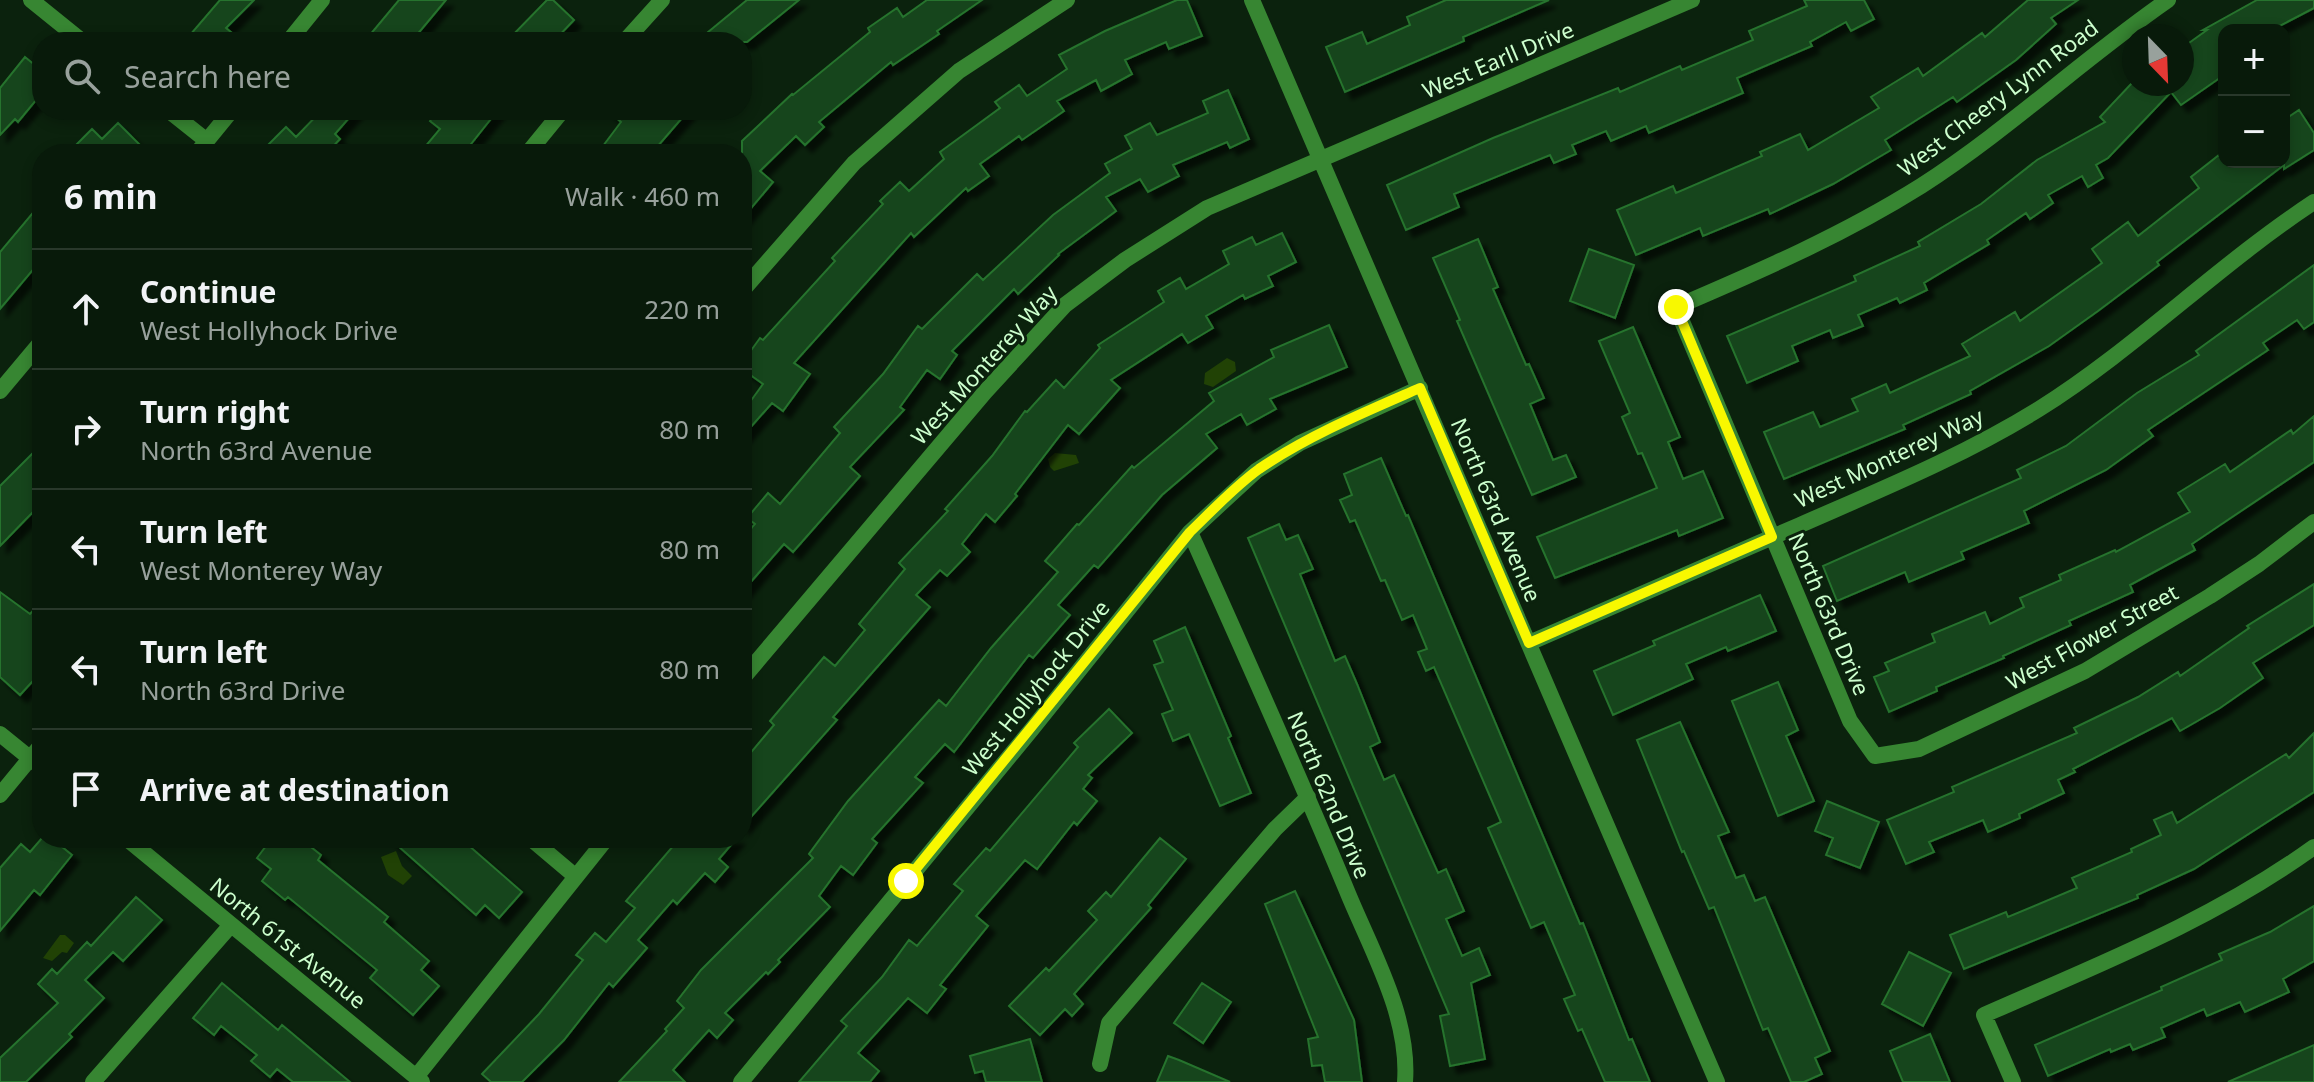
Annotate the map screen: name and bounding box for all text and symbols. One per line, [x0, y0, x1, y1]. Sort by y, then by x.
street label: West Cheery Lynn Road [1891, 12, 2104, 182]
street label: West Earll Drive [1417, 14, 1578, 104]
north arrow [2122, 24, 2194, 96]
map controls [2218, 24, 2290, 168]
button: + [2218, 24, 2290, 96]
search box [32, 32, 752, 120]
icon: search [60, 54, 104, 98]
text: Search here [124, 56, 291, 97]
button: − [2218, 96, 2290, 168]
text: 6 min [64, 173, 158, 219]
text: Walk · 460 m [565, 178, 720, 214]
text: Continue [140, 271, 276, 312]
street label: West Monterey Way [904, 278, 1064, 451]
icon: ahead [64, 287, 108, 331]
route end [1658, 289, 1694, 325]
text: 220 m [644, 291, 720, 327]
text: West Hollyhock Drive [140, 312, 398, 348]
text: Turn right [140, 391, 290, 432]
street label: West Monterey Way [1789, 400, 1989, 514]
icon: right [64, 407, 108, 451]
text: 80 m [659, 411, 720, 447]
street label: North 63rd Avenue [1445, 413, 1549, 606]
text: North 63rd Avenue [140, 432, 372, 468]
text: Turn left [140, 511, 268, 552]
icon: left [64, 527, 108, 571]
street label: North 63rd Drive [1782, 528, 1878, 699]
text: 80 m [659, 531, 720, 567]
text: West Monterey Way [140, 552, 382, 588]
street label: West Flower Street [2000, 576, 2183, 696]
street label: West Hollyhock Drive [955, 593, 1116, 782]
text: Turn left [140, 631, 268, 672]
icon: left [64, 647, 108, 691]
text: 80 m [659, 651, 720, 687]
text: North 63rd Drive [140, 672, 345, 708]
street label: North 62nd Drive [1281, 706, 1379, 883]
icon: arrive [64, 767, 108, 811]
text: Arrive at destination [140, 769, 450, 810]
route start [888, 863, 924, 899]
street label: North 61st Avenue [204, 870, 373, 1015]

